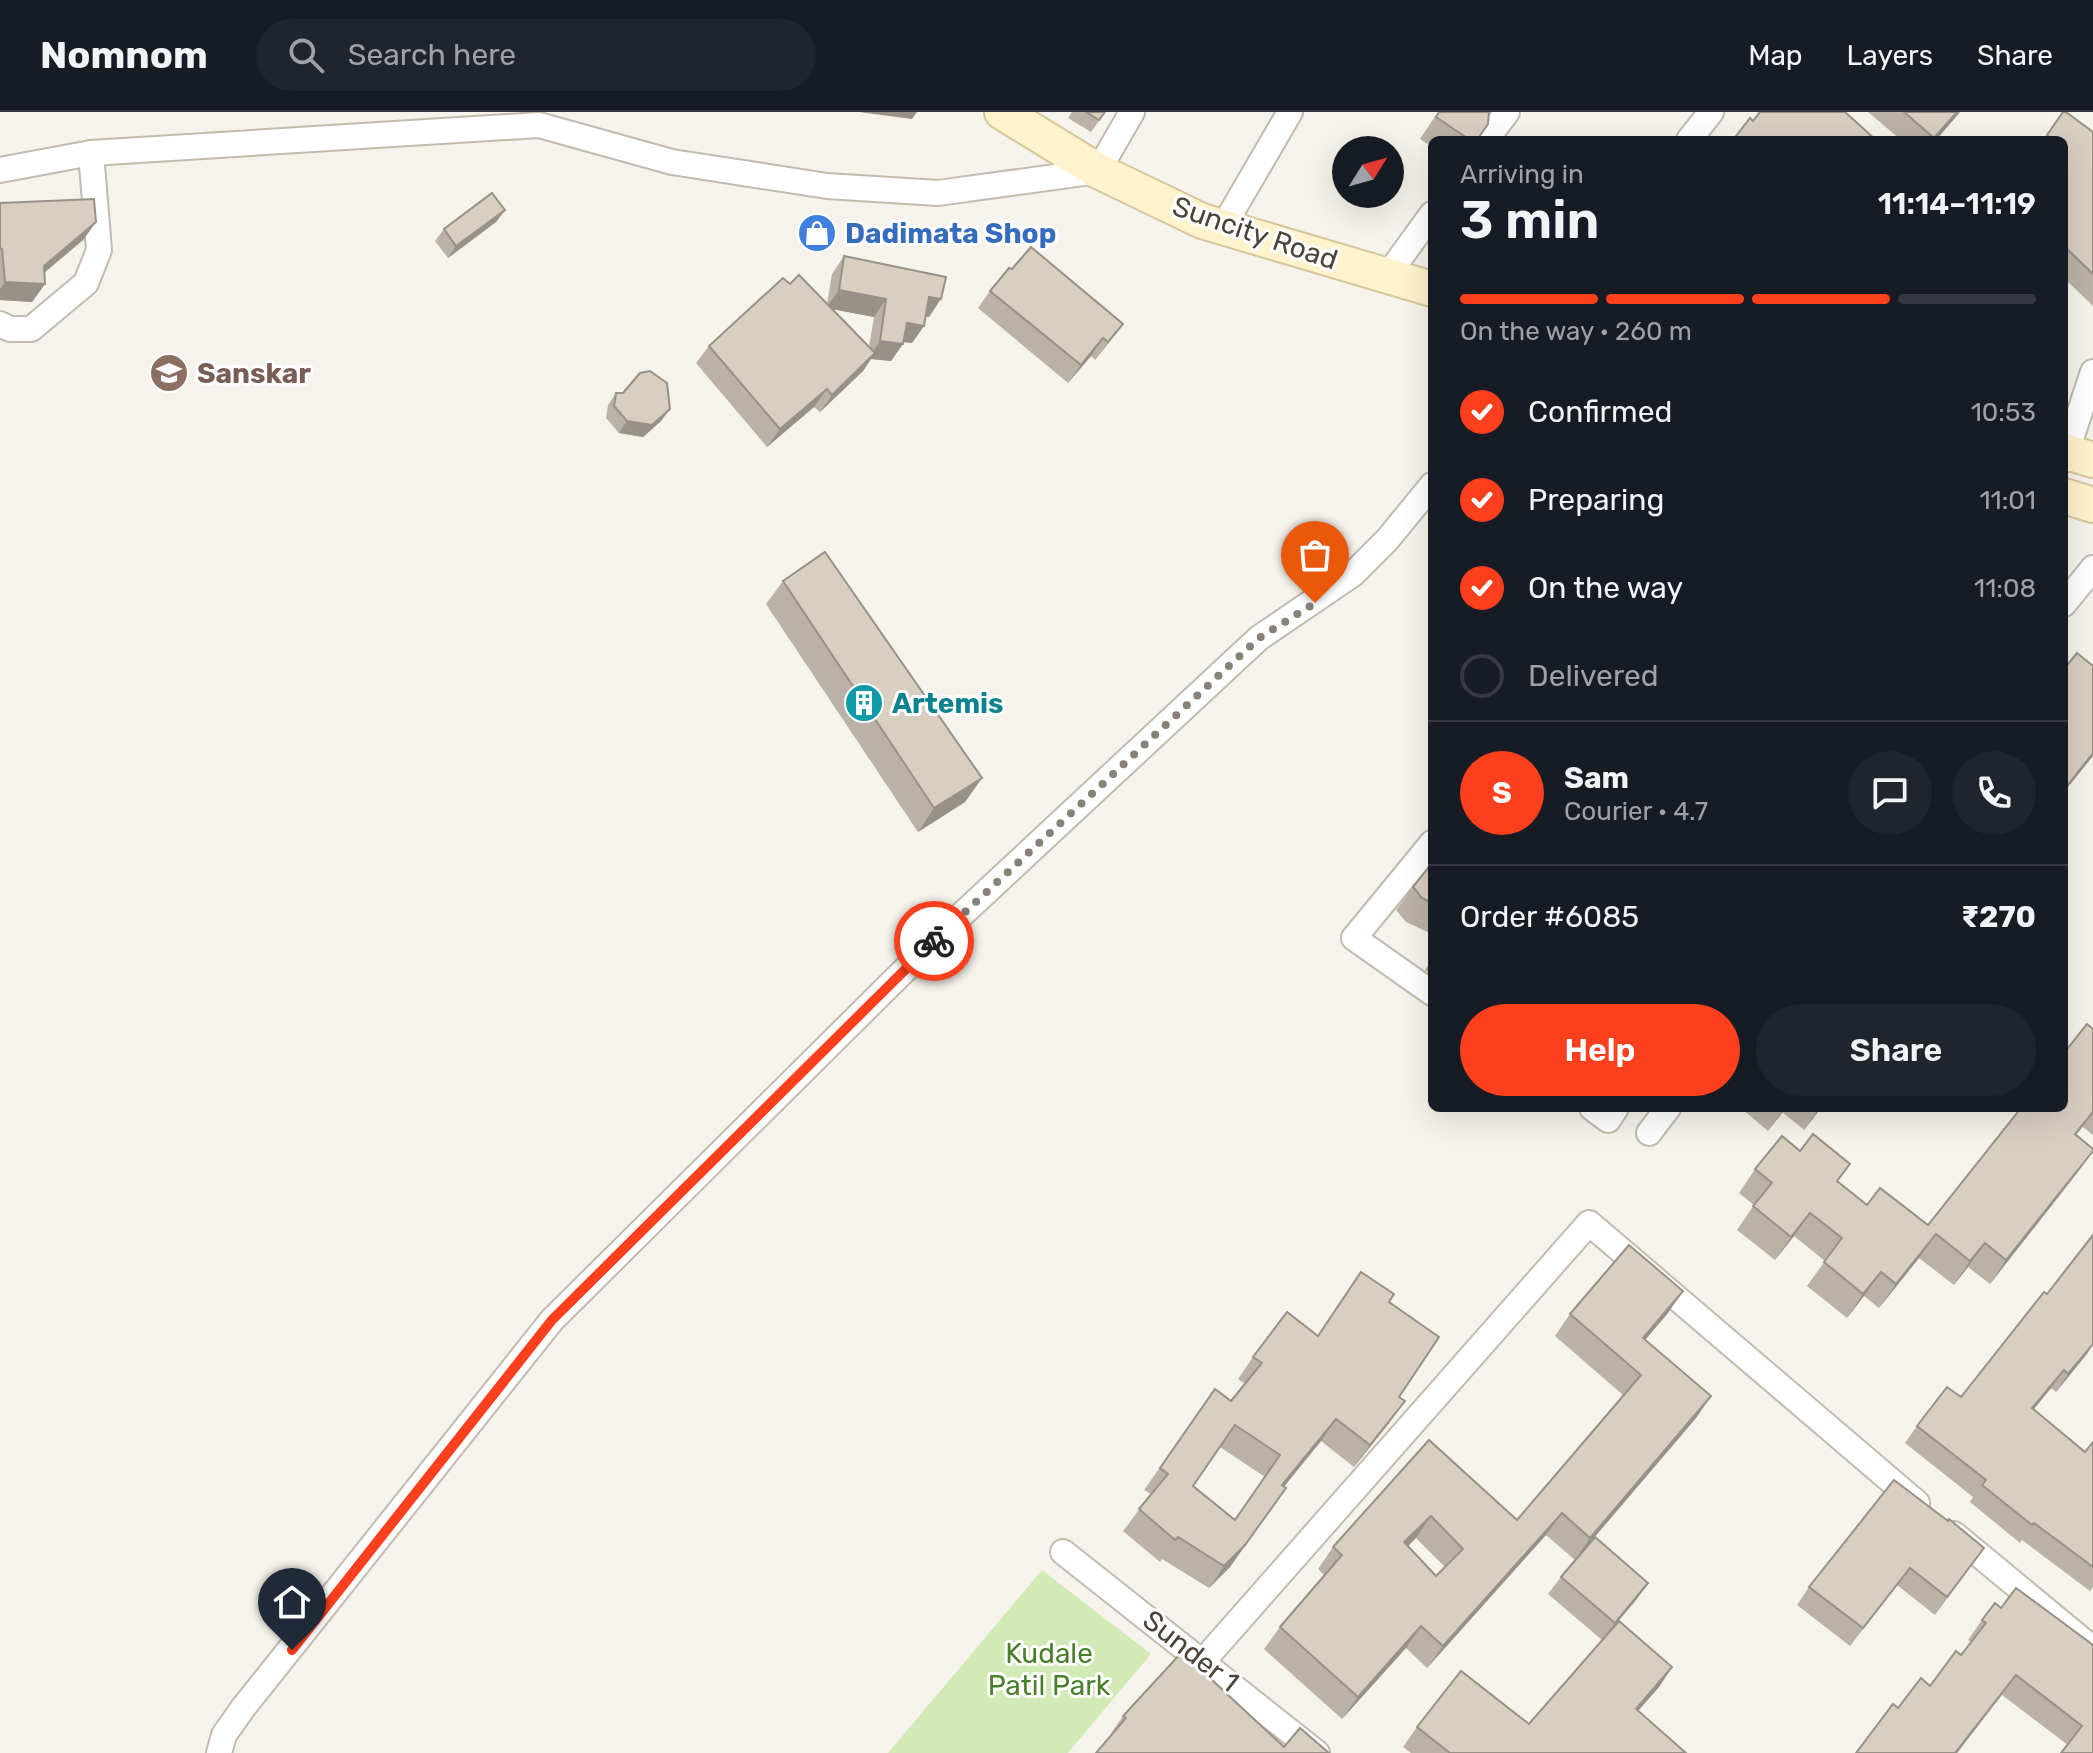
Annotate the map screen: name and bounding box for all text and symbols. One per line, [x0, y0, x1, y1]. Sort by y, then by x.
search box [256, 19, 816, 91]
text: Nomnom [40, 32, 208, 78]
icon: search [284, 33, 328, 77]
text: Search here [348, 37, 516, 73]
text: Map [1748, 39, 1803, 72]
text: Layers [1847, 39, 1933, 72]
text: Share [1977, 39, 2053, 72]
north arrow [1332, 136, 1404, 208]
map controls [1332, 136, 1404, 208]
text: Arriving in [1460, 159, 1584, 190]
text: 11:14–11:19 [1878, 186, 2036, 222]
street label: Suncity Road [1168, 189, 1342, 277]
text: 3 min [1460, 189, 1599, 251]
shop icon: Dadimata Shop [796, 212, 838, 254]
place label: Dadimata Shop [845, 217, 1056, 250]
text: On the way · 260 m [1460, 316, 1692, 347]
school or university icon: Sanskar [148, 352, 190, 394]
place label: Sanskar [197, 357, 311, 390]
icon: check [1460, 390, 1504, 434]
text: Confirmed [1528, 394, 1672, 430]
text: 10:53 [1971, 397, 2036, 428]
icon: check [1460, 478, 1504, 522]
text: Preparing [1528, 482, 1664, 518]
text: 11:01 [1979, 485, 2036, 516]
pin [1281, 521, 1349, 603]
icon: bag [1293, 533, 1337, 577]
icon: check [1460, 566, 1504, 610]
text: On the way [1528, 570, 1683, 606]
text: 11:08 [1974, 573, 2036, 604]
text: Delivered [1528, 658, 1659, 694]
building icon: Artemis [843, 682, 885, 724]
place label: Artemis [892, 687, 1004, 720]
button: chat [1848, 751, 1932, 835]
button: phone [1952, 751, 2036, 835]
text: Sam [1564, 760, 1629, 796]
text: S [1492, 775, 1512, 811]
text: Courier · 4.7 [1564, 796, 1708, 827]
text: Order #6085 [1460, 899, 1639, 935]
text: ₹270 [1961, 899, 2036, 935]
courier [894, 901, 974, 981]
icon: bike [912, 919, 956, 963]
button: Help [1460, 1004, 1740, 1096]
button: Share [1756, 1004, 2036, 1096]
pin [258, 1568, 326, 1650]
icon: home [270, 1580, 314, 1624]
street label: Sunder 1 [1137, 1603, 1245, 1699]
park label: Kudale Patil Park [988, 1637, 1111, 1702]

